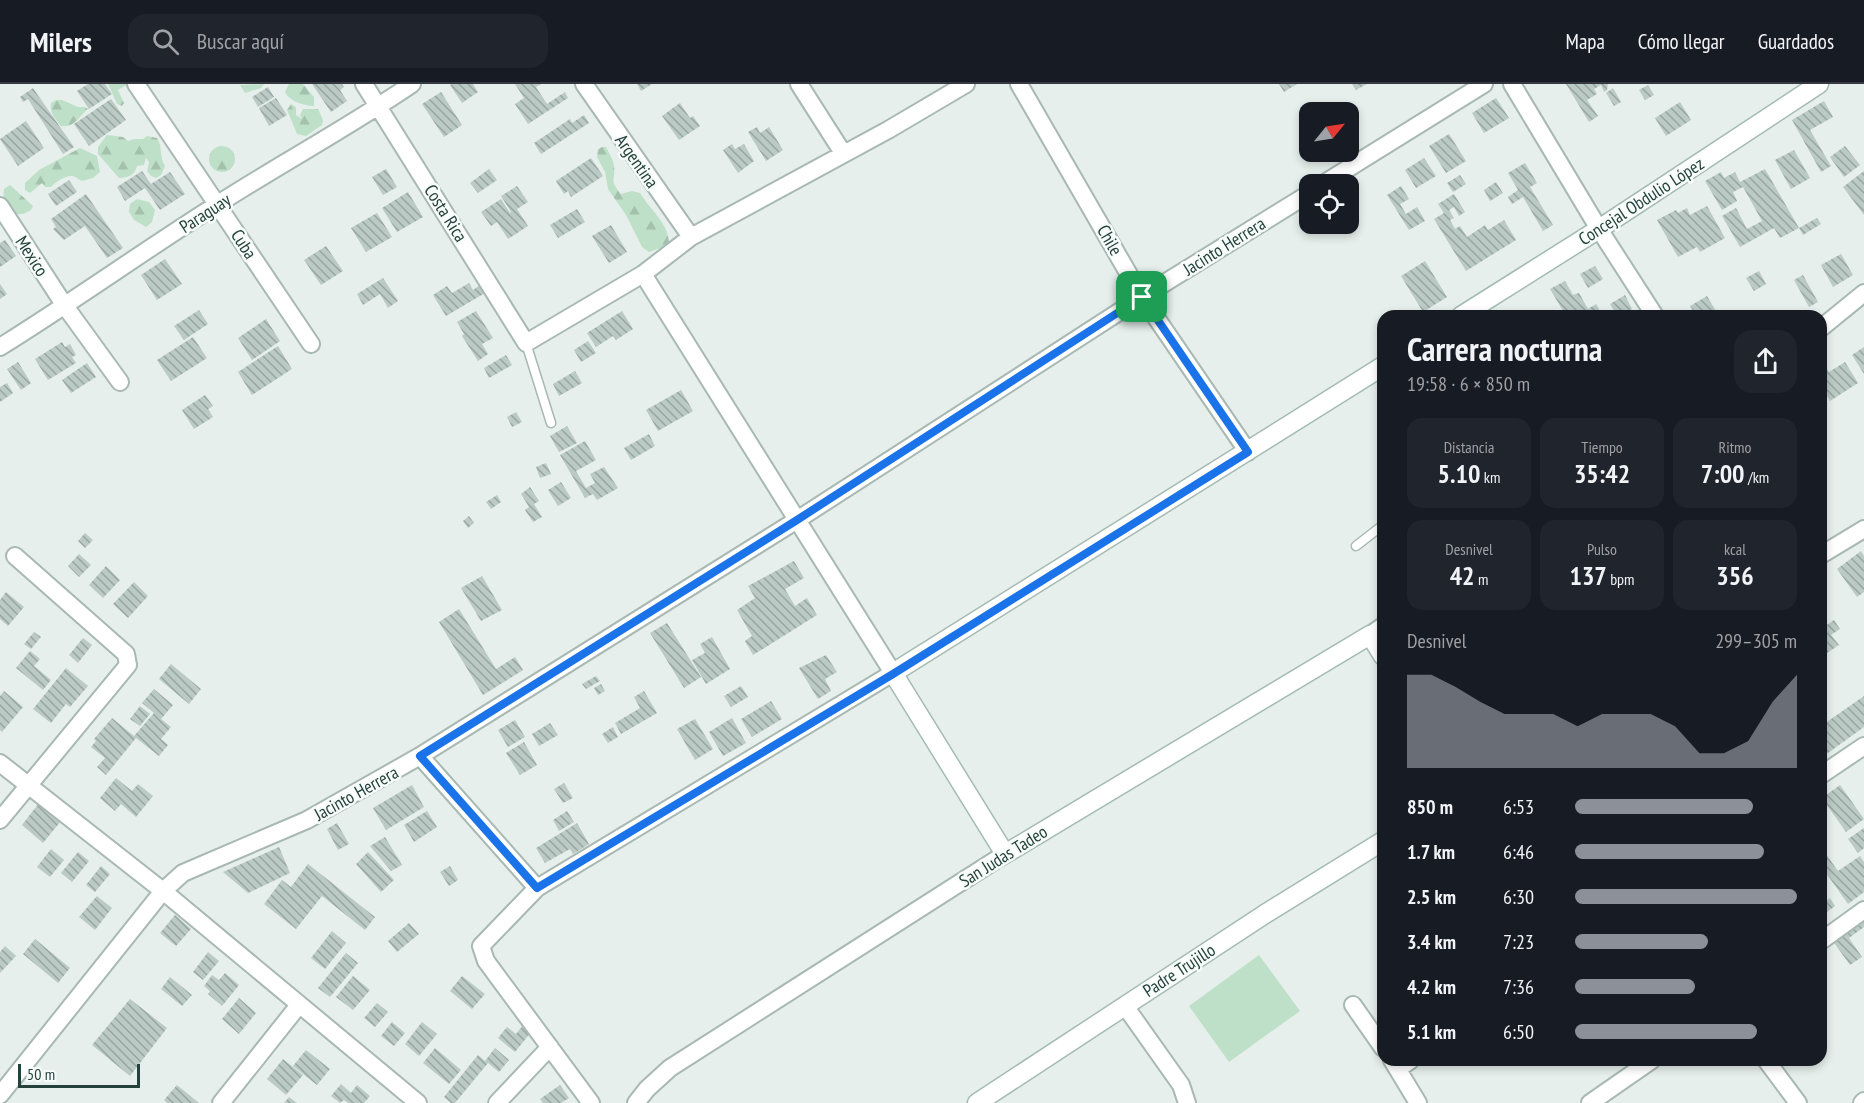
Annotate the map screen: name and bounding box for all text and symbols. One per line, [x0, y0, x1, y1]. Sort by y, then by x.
search box [128, 14, 548, 68]
text: Milers [30, 23, 92, 60]
icon: search [149, 25, 182, 58]
text: Buscar aquí [197, 27, 284, 55]
text: Mapa [1566, 28, 1605, 55]
text: Cómo llegar [1638, 28, 1725, 55]
text: Guardados [1758, 28, 1834, 55]
north arrow [1299, 102, 1359, 162]
map controls [1299, 102, 1359, 234]
street label: Argentina [610, 130, 664, 192]
street label: Concejal Obdulio López [1574, 152, 1708, 250]
button: locate [1299, 174, 1359, 234]
street label: Costa Rica [419, 180, 473, 246]
street label: Paraguay [175, 188, 235, 238]
street label: Jacinto Herrera [1178, 212, 1269, 281]
street label: Chile [1092, 221, 1128, 259]
street label: Cuba [226, 225, 262, 263]
street label: Mexico [10, 231, 54, 281]
pin [1116, 271, 1167, 322]
icon: arrive [1125, 280, 1158, 313]
text: Carrera nocturna [1407, 327, 1602, 370]
button: share [1734, 330, 1797, 393]
text: 19:58 · 6 × 850 m [1407, 371, 1530, 397]
text: Distancia [1444, 437, 1494, 457]
text: Tiempo [1581, 437, 1623, 457]
text: Ritmo [1719, 437, 1751, 457]
text: 5.10 [1438, 457, 1480, 490]
text: 35:42 [1574, 457, 1630, 490]
text: 7:00 [1701, 457, 1745, 490]
text: km [1480, 467, 1500, 487]
text: /km [1745, 467, 1769, 487]
text: Desnivel [1445, 539, 1493, 559]
text: Pulso [1587, 539, 1617, 559]
text: kcal [1724, 539, 1746, 559]
text: 42 [1450, 559, 1475, 592]
text: 137 [1569, 559, 1607, 592]
text: 356 [1716, 559, 1754, 592]
text: m [1475, 569, 1488, 589]
text: bpm [1607, 569, 1635, 589]
text: Desnivel [1407, 628, 1466, 654]
text: 299–305 m [1715, 628, 1797, 654]
street label: Jacinto Herrera [309, 760, 402, 826]
text: 850 m [1407, 794, 1453, 820]
text: 6:53 [1503, 794, 1534, 820]
street label: San Judas Tadeo [955, 820, 1052, 892]
text: 1.7 km [1407, 839, 1455, 865]
text: 6:46 [1503, 839, 1534, 865]
text: 2.5 km [1407, 884, 1456, 910]
text: 6:30 [1503, 884, 1534, 910]
text: 3.4 km [1407, 929, 1456, 955]
text: 7:23 [1503, 929, 1534, 955]
street label: Padre Trujillo [1139, 938, 1220, 1002]
text: 4.2 km [1407, 974, 1456, 1000]
text: 7:36 [1503, 974, 1534, 1000]
text: 5.1 km [1407, 1019, 1456, 1045]
text: 6:50 [1503, 1019, 1534, 1045]
scale bar [18, 1061, 140, 1088]
text: 50 m [27, 1064, 55, 1084]

